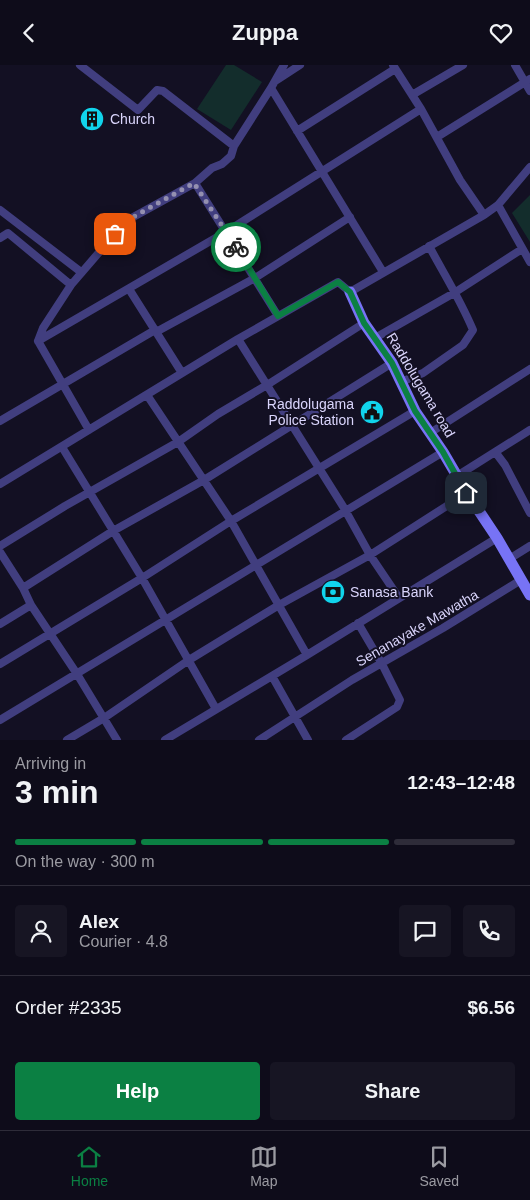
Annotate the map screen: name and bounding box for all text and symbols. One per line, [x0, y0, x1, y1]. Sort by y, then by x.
icon: back [15, 19, 43, 47]
icon: heart [487, 19, 515, 47]
text: Zuppa [232, 20, 298, 45]
building icon: Church [79, 106, 105, 132]
place label: Church [110, 111, 155, 127]
pin [94, 213, 136, 255]
icon: bag [101, 220, 129, 248]
courier [211, 222, 261, 272]
icon: bike [222, 233, 250, 261]
street label: Raddolugama road [383, 330, 459, 440]
place label: Raddolugama Police Station [267, 396, 354, 428]
public building icon: Raddolugama Police Station [359, 399, 385, 425]
pin [445, 472, 487, 514]
icon: home [452, 479, 480, 507]
bank icon: Sanasa Bank [320, 579, 346, 605]
place label: Sanasa Bank [350, 584, 434, 600]
street label: Senanayake Mawatha [353, 586, 481, 670]
text: Arriving in [15, 755, 86, 772]
text: 12:43–12:48 [407, 772, 515, 793]
text: 3 min [15, 774, 99, 810]
text: On the way · 300 m [15, 853, 155, 870]
button: person [15, 905, 67, 957]
button: chat [399, 905, 451, 957]
button: phone [463, 905, 515, 957]
text: Alex [79, 911, 119, 932]
text: Courier · 4.8 [79, 933, 168, 950]
text: Order #2335 [15, 997, 122, 1018]
text: $6.56 [467, 997, 515, 1018]
button: Help [15, 1062, 260, 1120]
button: Share [270, 1062, 515, 1120]
tab: Home [71, 1143, 108, 1189]
tab: Map [250, 1143, 278, 1189]
tab: Saved [419, 1143, 459, 1189]

